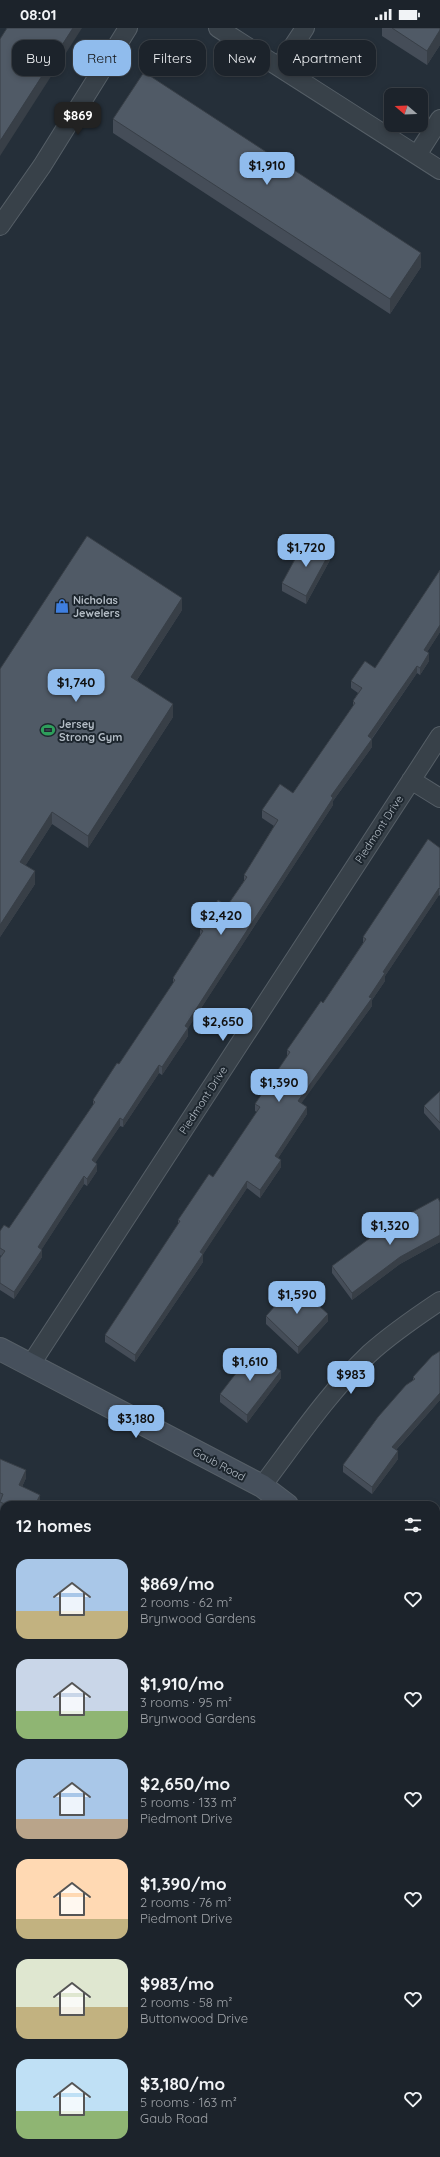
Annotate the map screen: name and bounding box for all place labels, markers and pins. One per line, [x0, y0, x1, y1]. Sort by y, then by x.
pin: $869 [54, 102, 102, 136]
pin: $1,910 [234, 152, 300, 186]
pin: $1,720 [273, 534, 339, 568]
place label: Nicholas Jewelers [73, 593, 120, 620]
shop icon: Nicholas Jewelers [54, 598, 70, 614]
pin: $1,740 [43, 669, 109, 703]
place label: Jersey Strong Gym [59, 717, 122, 744]
sports icon: Jersey Strong Gym [40, 722, 56, 738]
pin: $2,420 [188, 902, 254, 936]
pin: $2,650 [190, 1008, 256, 1042]
pin: $1,390 [246, 1069, 312, 1103]
pin: $1,320 [357, 1212, 423, 1246]
pin: $1,590 [264, 1281, 330, 1315]
pin: $1,610 [217, 1348, 283, 1382]
pin: $983 [327, 1361, 375, 1395]
pin: $3,180 [103, 1405, 169, 1439]

